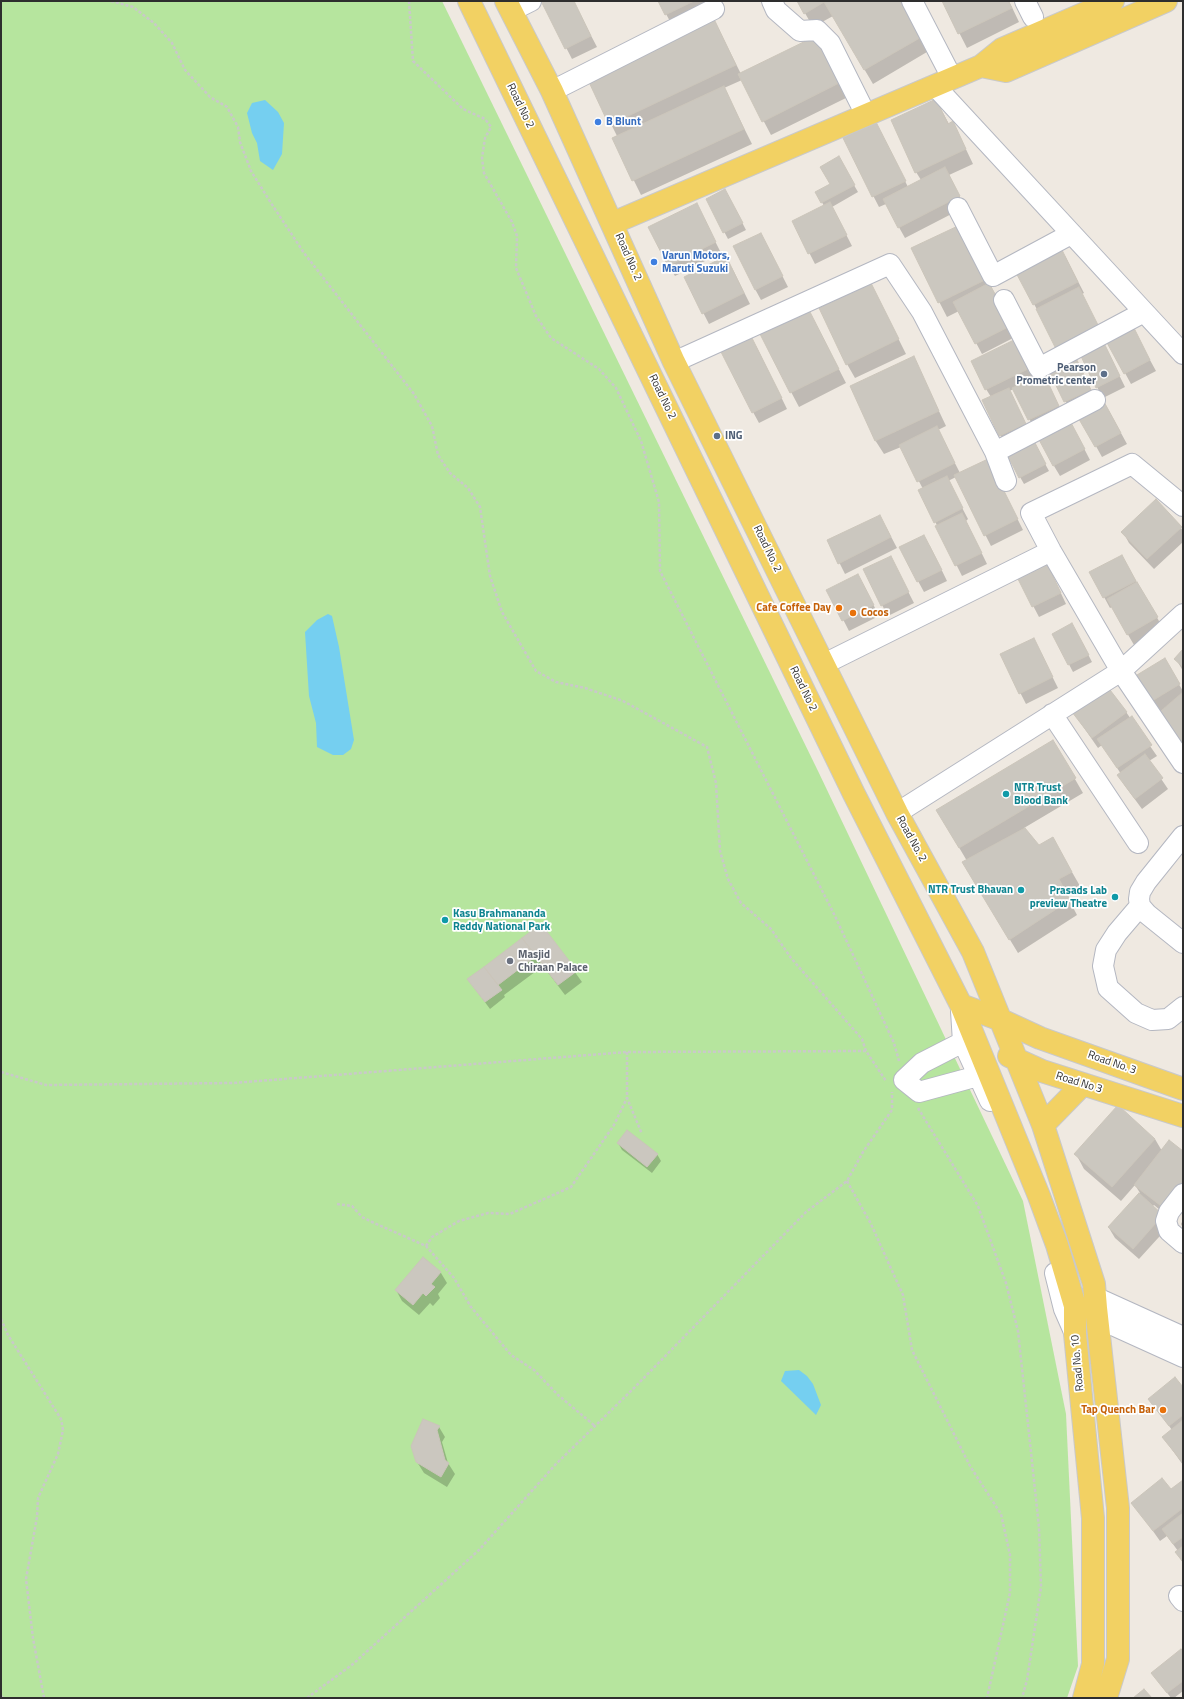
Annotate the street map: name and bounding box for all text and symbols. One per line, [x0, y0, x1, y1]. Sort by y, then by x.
street label: Road No 2 [504, 82, 536, 130]
place label: B Blunt [606, 115, 641, 129]
marker: B Blunt [593, 117, 603, 127]
street label: Road No. 2 [612, 231, 644, 283]
place label: Varun Motors, Maruti Suzuki [662, 249, 730, 275]
marker: Varun Motors, Maruti Suzuki [649, 257, 659, 267]
place label: Pearson Prometric center [1016, 361, 1096, 387]
marker: Pearson Prometric center [1099, 369, 1109, 379]
street label: Road No 2 [646, 373, 678, 421]
place label: ING [725, 429, 742, 443]
marker: ING [712, 431, 722, 441]
street label: Road No. 2 [750, 523, 784, 575]
place label: Cafe Coffee Day [756, 601, 831, 615]
marker: Cafe Coffee Day [834, 603, 844, 613]
place label: Cocos [861, 606, 889, 620]
marker: Cocos [848, 608, 858, 618]
street label: Road No 2 [787, 665, 819, 713]
place label: NTR Trust Blood Bank [1014, 781, 1068, 807]
marker: NTR Trust Blood Bank [1001, 789, 1011, 799]
street label: Road No. 2 [893, 814, 929, 864]
place label: NTR Trust Bhavan [928, 883, 1013, 897]
place label: Prasads Lab preview Theatre [1030, 884, 1107, 910]
marker: NTR Trust Bhavan [1016, 885, 1026, 895]
marker: Prasads Lab preview Theatre [1110, 892, 1120, 902]
place label: Kasu Brahmananda Reddy National Park [453, 907, 550, 933]
marker: Kasu Brahmananda Reddy National Park [440, 915, 450, 925]
place label: Masjid Chiraan Palace [518, 948, 588, 974]
marker: Masjid Chiraan Palace [505, 956, 515, 966]
street label: Road No. 3 [1086, 1049, 1138, 1077]
street label: Road No 3 [1054, 1070, 1104, 1096]
street label: Road No. 10 [1069, 1334, 1087, 1392]
place label: Tap Quench Bar [1081, 1403, 1155, 1417]
marker: Tap Quench Bar [1158, 1405, 1168, 1415]

